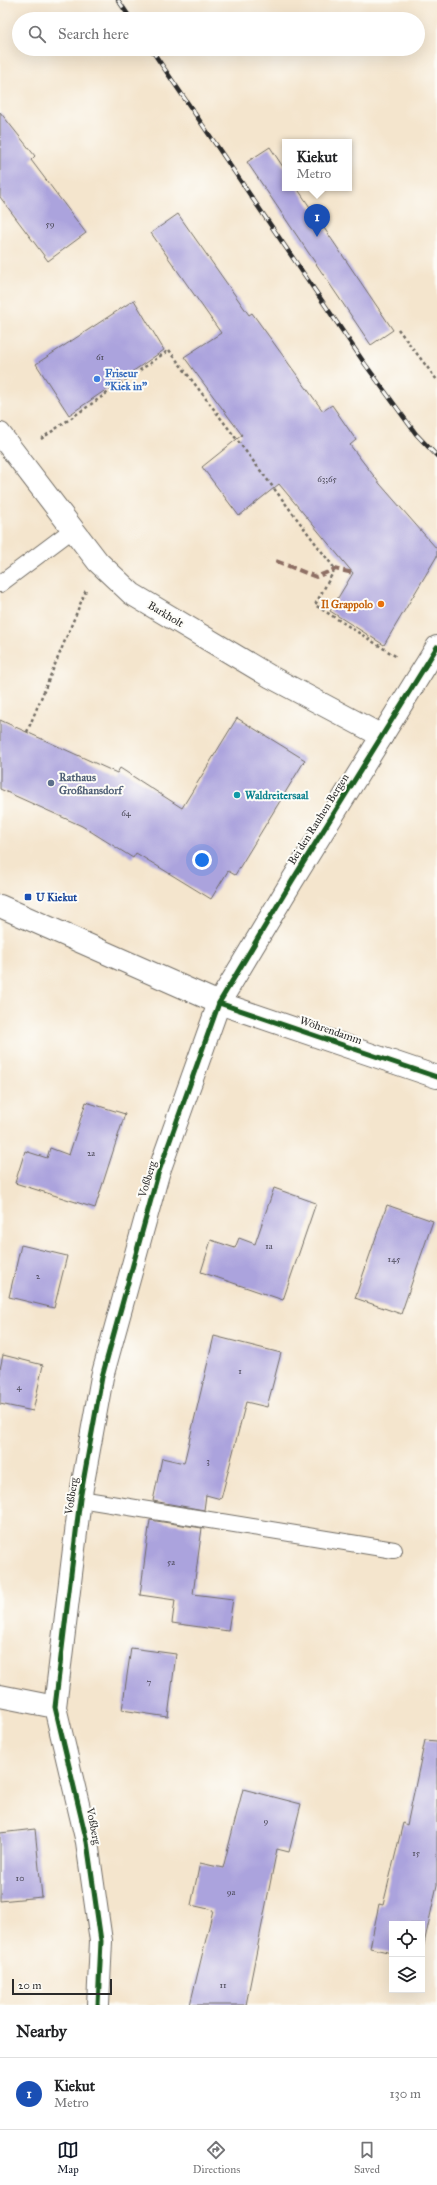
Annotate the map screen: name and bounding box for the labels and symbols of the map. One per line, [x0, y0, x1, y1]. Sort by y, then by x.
pin: 1 [304, 204, 330, 237]
house number: 59 [45, 218, 55, 229]
house number: 61 [96, 351, 104, 362]
place label: Friseur "Kiek in" [105, 367, 148, 393]
marker: Friseur "Kiek in" [92, 374, 102, 384]
house number: 63;65 [317, 473, 338, 484]
place label: Il Grappolo [321, 598, 373, 612]
street label: Barkholt [145, 599, 186, 630]
marker: Il Grappolo [376, 599, 386, 609]
place label: Rathaus Großhansdorf [59, 771, 124, 797]
street label: Bei den Rauhen Bergen [285, 771, 352, 867]
marker: Rathaus Großhansdorf [46, 778, 56, 788]
place label: Waldreitersaal [245, 789, 310, 802]
marker: Waldreitersaal [232, 790, 242, 800]
house number: 64 [121, 807, 132, 818]
your location [192, 850, 212, 870]
place label: U Kiekut [36, 891, 77, 904]
marker: U Kiekut [23, 892, 33, 902]
street label: Wöhrendamm [298, 1014, 364, 1047]
house number: 2a [87, 1147, 95, 1158]
street label: Voßberg [136, 1159, 159, 1200]
house number: 1a [265, 1240, 273, 1251]
house number: 145 [388, 1253, 401, 1264]
house number: 2 [36, 1270, 41, 1281]
house number: 1 [238, 1365, 242, 1376]
house number: 4 [16, 1381, 22, 1392]
house number: 3 [206, 1455, 210, 1466]
street label: Voßberg [62, 1476, 81, 1517]
house number: 5a [167, 1556, 175, 1567]
house number: 7 [147, 1676, 152, 1687]
street label: Voßberg [83, 1806, 104, 1847]
house number: 9 [264, 1815, 269, 1826]
house number: 15 [412, 1847, 421, 1858]
house number: 10 [16, 1872, 24, 1883]
house number: 9a [227, 1886, 236, 1897]
scale bar [12, 1977, 112, 1996]
house number: 11 [219, 1979, 227, 1990]

